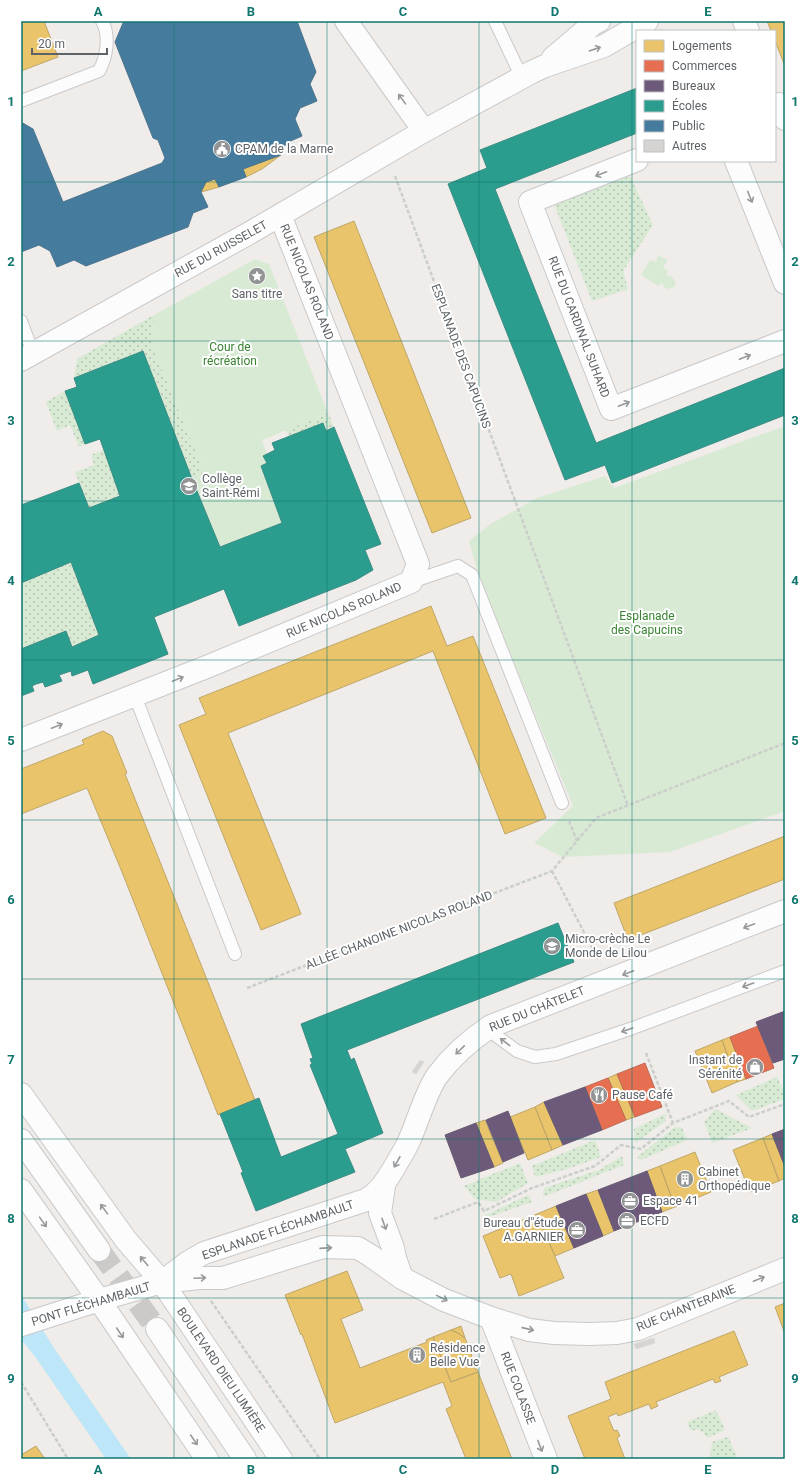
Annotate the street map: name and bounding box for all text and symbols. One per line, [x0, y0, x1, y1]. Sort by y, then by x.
text: A [94, 4, 103, 19]
text: B [247, 4, 255, 19]
text: C [399, 4, 408, 19]
text: D [551, 4, 559, 19]
text: E [704, 4, 712, 19]
scale bar [32, 30, 107, 56]
legend [636, 30, 776, 162]
text: 20 m [38, 37, 65, 51]
text: Logements [672, 39, 732, 53]
one-way arrow [588, 45, 601, 52]
text: Commerces [672, 59, 737, 73]
text: Bureaux [672, 79, 716, 93]
text: 1 [7, 94, 15, 109]
one-way arrow [398, 94, 406, 105]
text: 1 [791, 94, 799, 109]
text: Écoles [672, 98, 707, 113]
text: Public [672, 119, 705, 133]
public building icon: CPAM de la Marne [212, 139, 232, 159]
text: Autres [672, 139, 707, 153]
place label: CPAM de la Marne [235, 142, 333, 156]
one-way arrow [595, 171, 607, 179]
one-way arrow [747, 191, 755, 203]
street label: RUE DU RUISSELET [172, 218, 270, 280]
street label: RUE NICOLAS ROLAND [277, 222, 337, 342]
text: 2 [7, 254, 15, 269]
street label: RUE DU CARDINAL SUHARD [546, 254, 613, 400]
text: 2 [791, 254, 799, 269]
place icon: Sans titre [247, 266, 267, 286]
street label: ESPLANADE DES CAPUCINS [428, 282, 494, 430]
place label: Sans titre [232, 287, 282, 301]
park label: Cour de récréation [203, 340, 257, 368]
one-way arrow [738, 353, 750, 360]
one-way arrow [617, 400, 629, 408]
text: 3 [7, 413, 15, 428]
text: 3 [791, 413, 799, 428]
place label: Collège Saint-Rémi [202, 472, 260, 500]
school or university icon: Collège Saint-Rémi [179, 476, 199, 496]
text: 4 [7, 573, 15, 588]
text: 4 [791, 573, 799, 588]
street label: RUE NICOLAS ROLAND [284, 579, 404, 641]
park label: Esplanade des Capucins [611, 609, 683, 637]
one-way arrow [172, 674, 184, 682]
one-way arrow [51, 721, 63, 729]
text: 5 [7, 733, 15, 748]
text: 5 [791, 733, 799, 748]
street label: ALLÉE CHANOINE NICOLAS ROLAND [303, 887, 495, 972]
text: 6 [7, 892, 15, 907]
text: 6 [791, 892, 799, 907]
one-way arrow [743, 922, 755, 930]
place label: Micro-crèche Le Monde de Lilou [565, 932, 650, 960]
school or university icon: Micro-crèche Le Monde de Lilou [542, 936, 562, 956]
one-way arrow [622, 970, 634, 978]
one-way arrow [743, 981, 755, 989]
street label: RUE DU CHÂTELET [487, 983, 587, 1035]
one-way arrow [620, 1027, 633, 1034]
one-way arrow [499, 1038, 510, 1046]
one-way arrow [455, 1045, 465, 1055]
text: 7 [7, 1052, 15, 1067]
text: 7 [791, 1052, 799, 1067]
place label: Instant de Sérénité [689, 1053, 742, 1081]
shop icon: Instant de Sérénité [745, 1057, 765, 1077]
restaurant icon: Pause Café [589, 1085, 609, 1105]
place label: Pause Café [612, 1088, 673, 1102]
one-way arrow [392, 1156, 400, 1168]
place label: Cabinet Orthopédique [698, 1165, 771, 1193]
building icon: Cabinet Orthopédique [675, 1169, 695, 1189]
office icon: Espace 41 [620, 1191, 640, 1211]
place label: Espace 41 [643, 1194, 698, 1208]
street label: ESPLANADE FLÉCHAMBAULT [200, 1196, 356, 1263]
one-way arrow [99, 1203, 108, 1214]
text: 8 [7, 1211, 15, 1226]
office icon: ECFD [617, 1211, 637, 1231]
text: 8 [791, 1211, 799, 1226]
place label: ECFD [640, 1214, 669, 1228]
place label: Bureau d"étude A.GARNIER [483, 1216, 565, 1244]
one-way arrow [39, 1217, 48, 1228]
one-way arrow [381, 1217, 389, 1229]
office icon: Bureau d"étude A.GARNIER [567, 1220, 587, 1240]
one-way arrow [319, 1244, 332, 1252]
one-way arrow [140, 1256, 149, 1266]
one-way arrow [753, 1274, 765, 1282]
one-way arrow [194, 1275, 207, 1282]
street label: PONT FLÉCHAMBAULT [29, 1278, 152, 1329]
street label: RUE CHANTERAINE [634, 1282, 738, 1334]
one-way arrow [436, 1295, 448, 1303]
street label: BOULEVARD DIEU LUMIÈRE [174, 1304, 269, 1435]
one-way arrow [521, 1325, 534, 1333]
one-way arrow [116, 1327, 125, 1338]
place label: Résidence Belle Vue [430, 1341, 485, 1369]
building icon: Résidence Belle Vue [407, 1345, 427, 1365]
street label: RUE COLASSE [498, 1350, 538, 1426]
text: 9 [7, 1371, 15, 1386]
text: 9 [791, 1371, 799, 1386]
one-way arrow [190, 1434, 198, 1445]
one-way arrow [537, 1439, 545, 1451]
text: A [94, 1462, 103, 1477]
text: B [247, 1462, 255, 1477]
text: C [399, 1462, 408, 1477]
text: D [551, 1462, 559, 1477]
text: E [704, 1462, 712, 1477]

